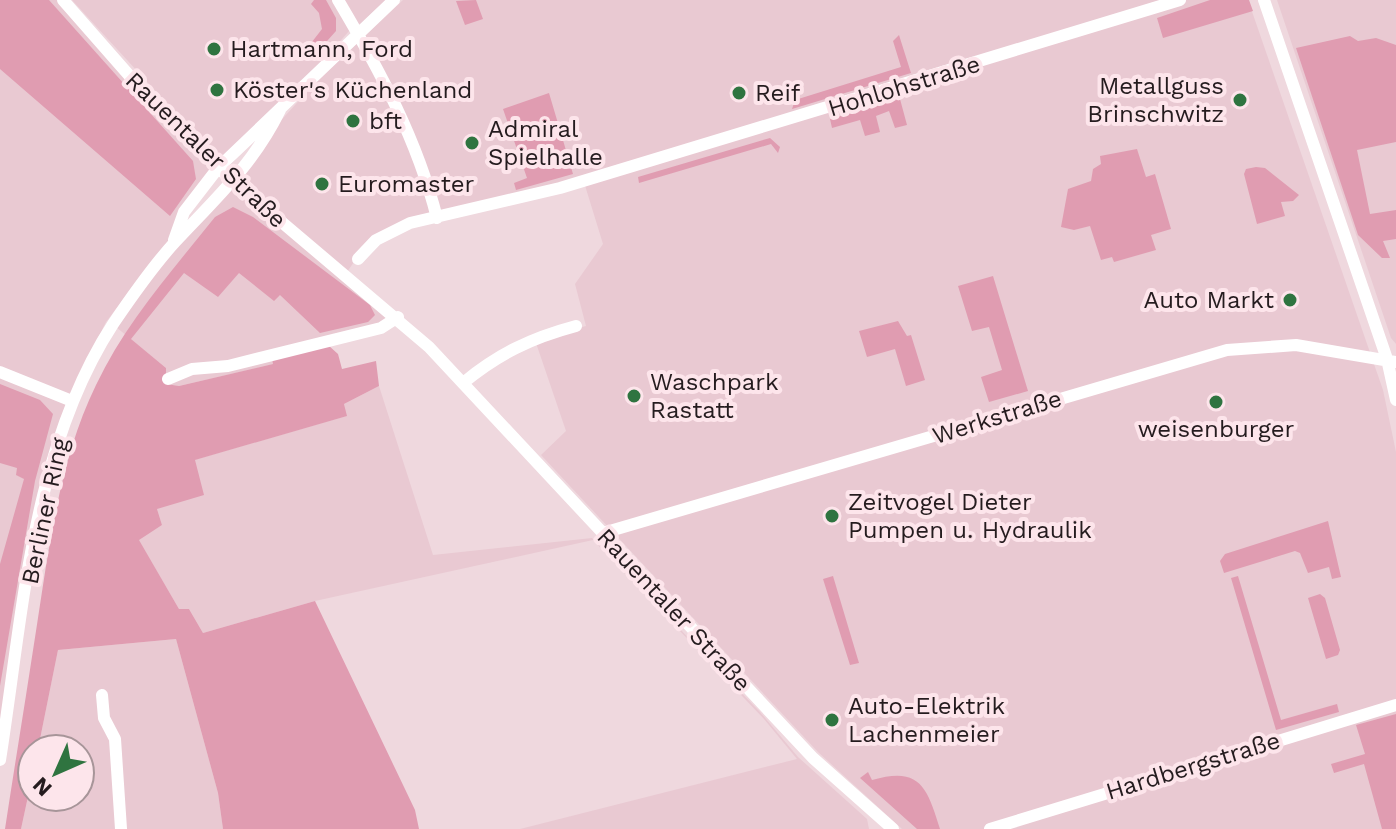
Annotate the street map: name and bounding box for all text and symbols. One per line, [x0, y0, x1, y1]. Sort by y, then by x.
place label: Hartmann, Ford [230, 35, 413, 63]
marker: Hartmann, Ford [205, 40, 223, 58]
street label: Hohlohstraße [825, 50, 983, 122]
street label: Rauentaler Straße [120, 66, 292, 234]
place label: Metallguss Brinschwitz [1087, 72, 1224, 128]
place label: Köster's Küchenland [233, 76, 472, 104]
place label: Reif [755, 79, 801, 107]
marker: Köster's Küchenland [208, 81, 226, 99]
marker: Reif [730, 84, 748, 102]
marker: Metallguss Brinschwitz [1231, 91, 1249, 109]
place label: bft [369, 107, 402, 135]
marker: bft [344, 112, 362, 130]
place label: Admiral Spielhalle [488, 115, 603, 171]
marker: Admiral Spielhalle [463, 134, 481, 152]
place label: Euromaster [338, 170, 475, 198]
marker: Euromaster [313, 175, 331, 193]
place label: Auto Markt [1144, 286, 1274, 314]
marker: Auto Markt [1281, 291, 1299, 309]
place label: Waschpark Rastatt [650, 368, 779, 424]
street label: Werkstraße [929, 384, 1065, 450]
marker: Waschpark Rastatt [625, 387, 643, 405]
marker: weisenburger [1207, 393, 1225, 411]
place label: weisenburger [1138, 415, 1295, 443]
street label: Berliner Ring [16, 435, 74, 587]
place label: Zeitvogel Dieter Pumpen u. Hydraulik [848, 488, 1092, 544]
marker: Zeitvogel Dieter Pumpen u. Hydraulik [823, 507, 841, 525]
street label: Rauentaler Straße [591, 523, 757, 697]
place label: Auto-Elektrik Lachenmeier [848, 692, 1005, 748]
marker: Auto-Elektrik Lachenmeier [823, 711, 841, 729]
street label: Hardbergstraße [1102, 726, 1284, 806]
north arrow [16, 733, 96, 813]
text: N [28, 772, 57, 801]

